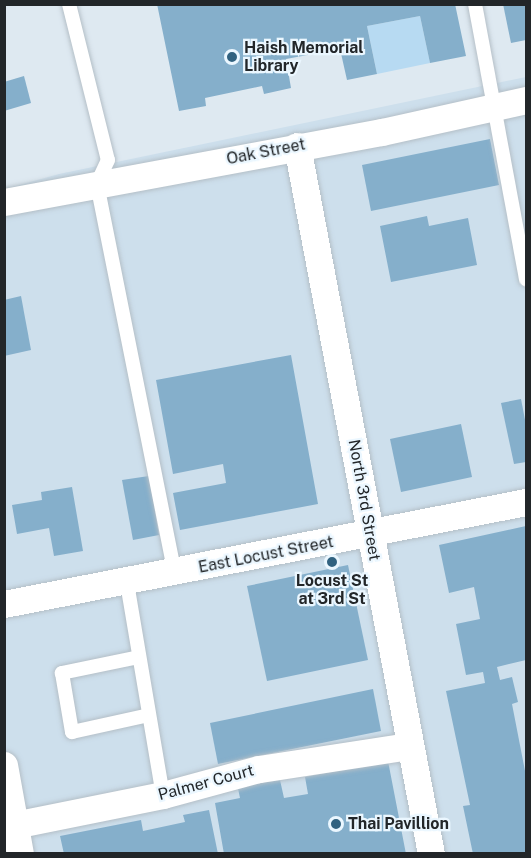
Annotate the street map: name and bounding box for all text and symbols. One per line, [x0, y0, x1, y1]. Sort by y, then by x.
place label: Haish Memorial Library [244, 38, 364, 76]
marker: Haish Memorial Library [225, 50, 239, 64]
street label: Oak Street [225, 135, 307, 169]
street label: North 3rd Street [344, 438, 384, 562]
street label: East Locust Street [197, 532, 335, 578]
marker: Locust St at 3rd St [325, 555, 339, 569]
place label: Locust St at 3rd St [296, 571, 368, 609]
street label: Palmer Court [156, 761, 256, 805]
place label: Thai Pavillion [348, 814, 449, 834]
marker: Thai Pavillion [329, 817, 343, 831]

